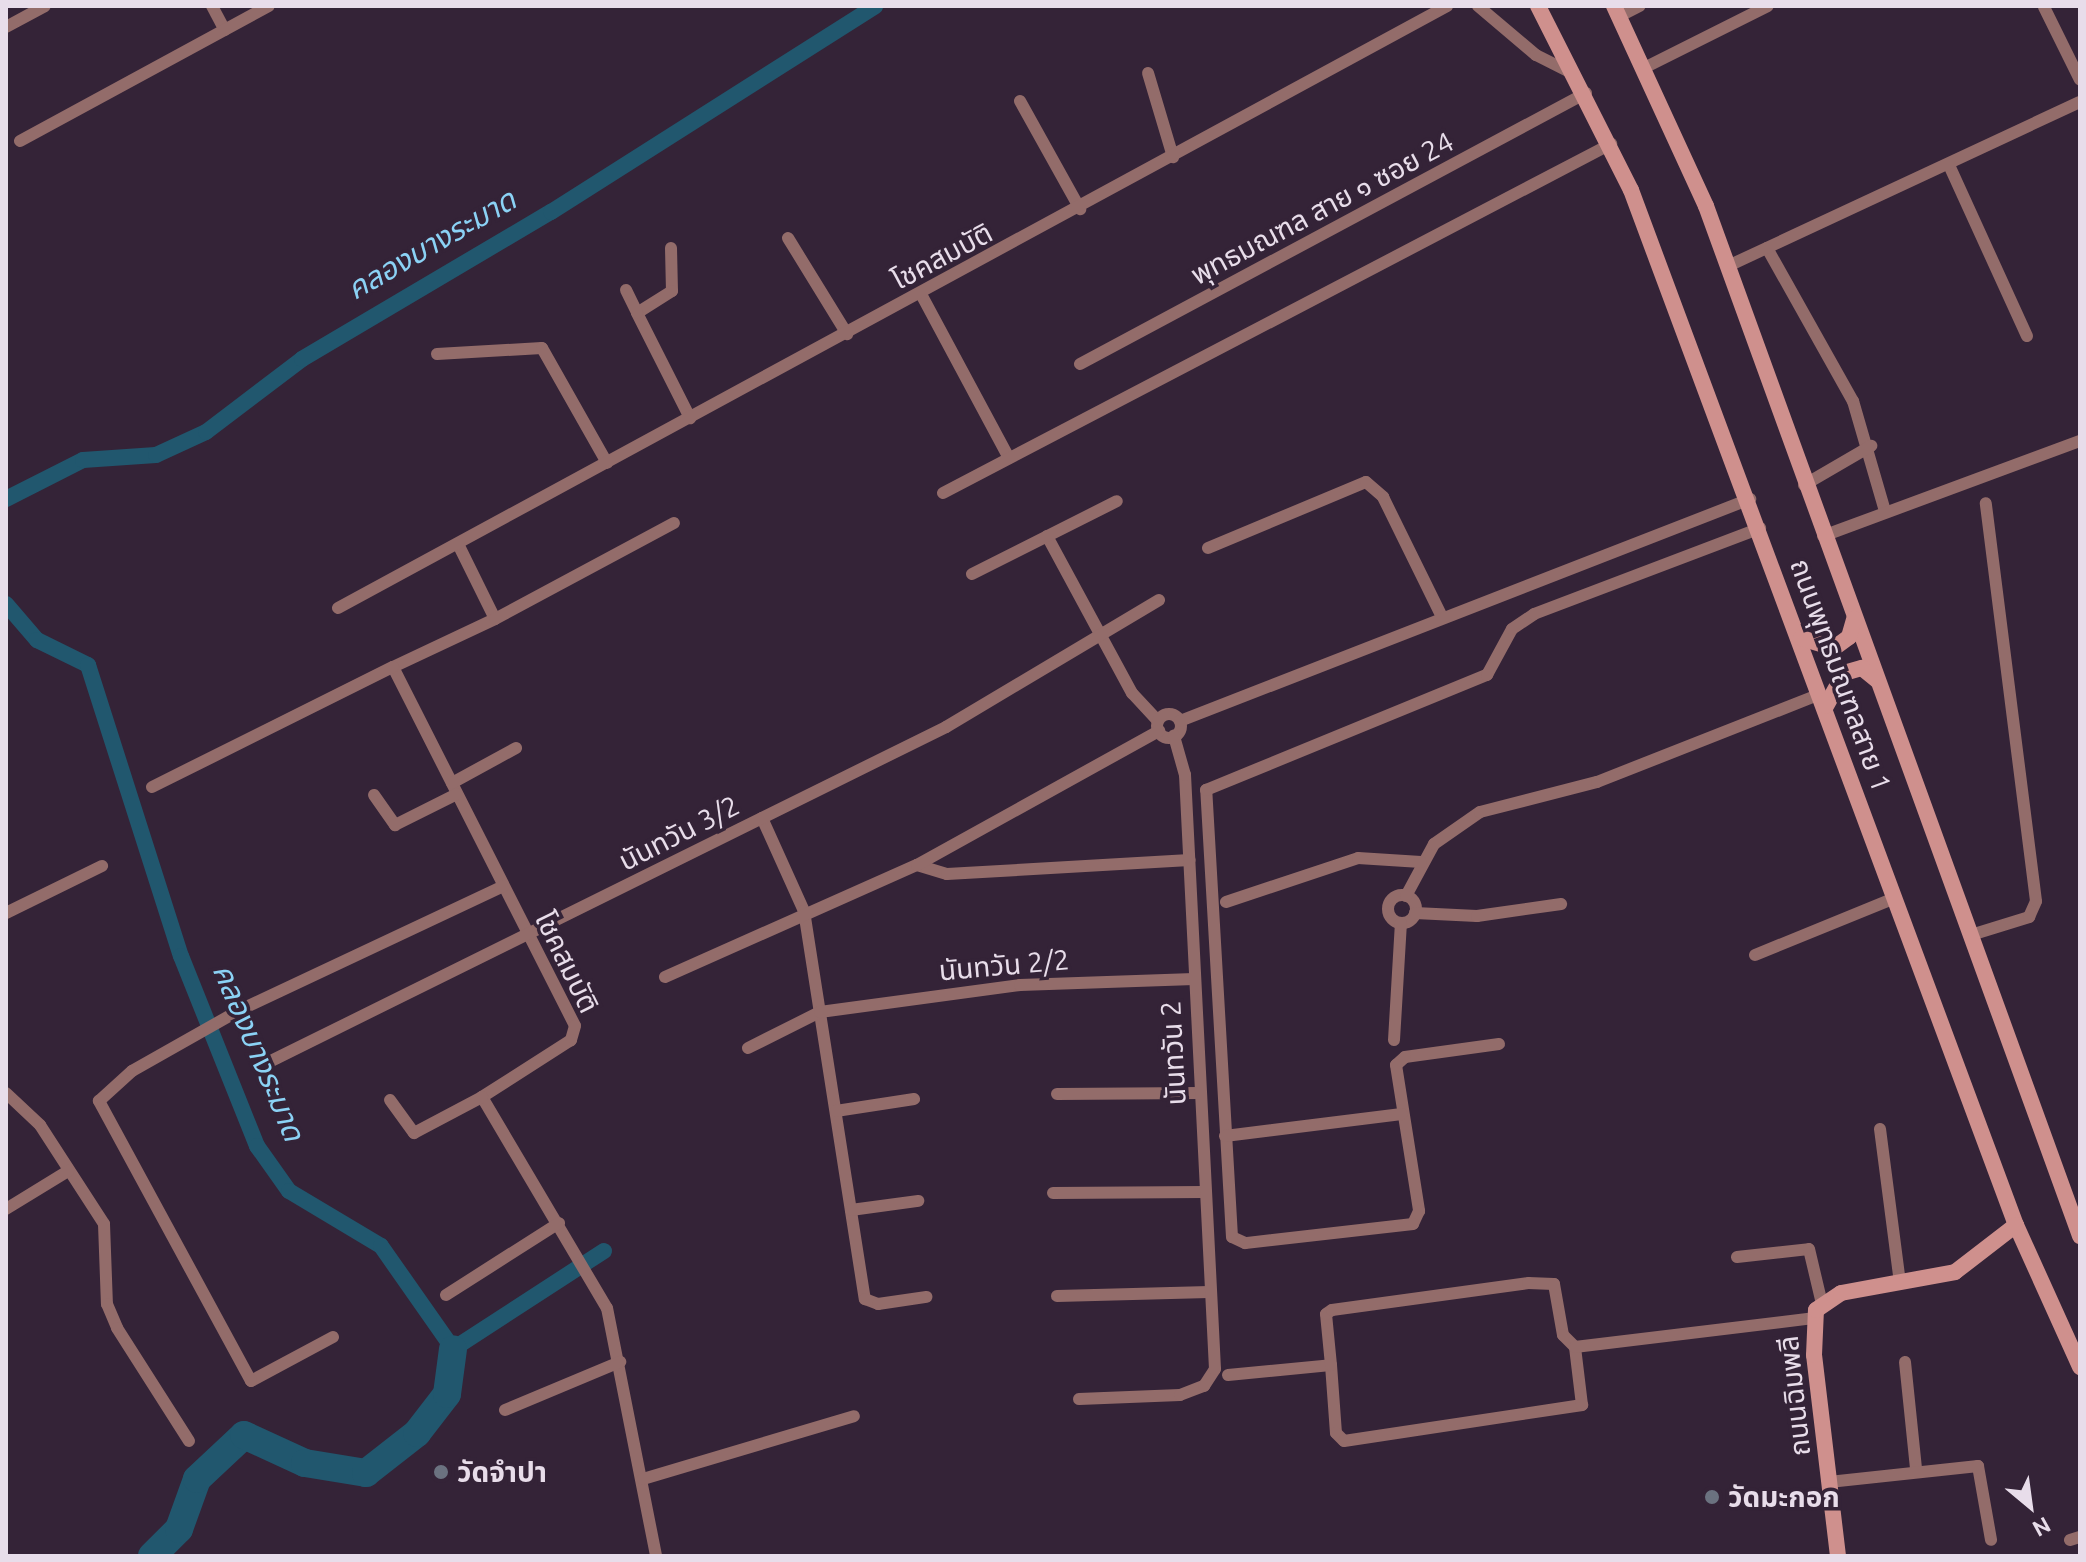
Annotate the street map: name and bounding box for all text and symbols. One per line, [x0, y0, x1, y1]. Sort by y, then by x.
street label: พุทธมณฑล สาย ๑ ซอย 24 [1185, 124, 1459, 292]
water label: คลองบางระมาด [340, 181, 522, 307]
street label: โชคสมบัติ [886, 216, 998, 296]
street label: ถนนพุทธมณฑลสาย 1 [1783, 554, 1899, 796]
street label: นันทวัน 3/2 [613, 788, 745, 878]
street label: โชคสมบัติ [528, 906, 606, 1018]
street label: นันทวัน 2/2 [937, 943, 1071, 987]
water label: คลองบางระมาด [205, 958, 313, 1146]
street label: นันทวัน 2 [1153, 1000, 1193, 1106]
street label: ถนนฉิมพลี [1771, 1334, 1817, 1458]
place label: วัดจำปา [457, 1455, 547, 1489]
marker: วัดจำปา [432, 1463, 450, 1481]
north arrow [1990, 1466, 2070, 1546]
place label: วัดมะกอก [1728, 1480, 1840, 1514]
marker: วัดมะกอก [1703, 1488, 1721, 1506]
text: N [2029, 1513, 2055, 1542]

